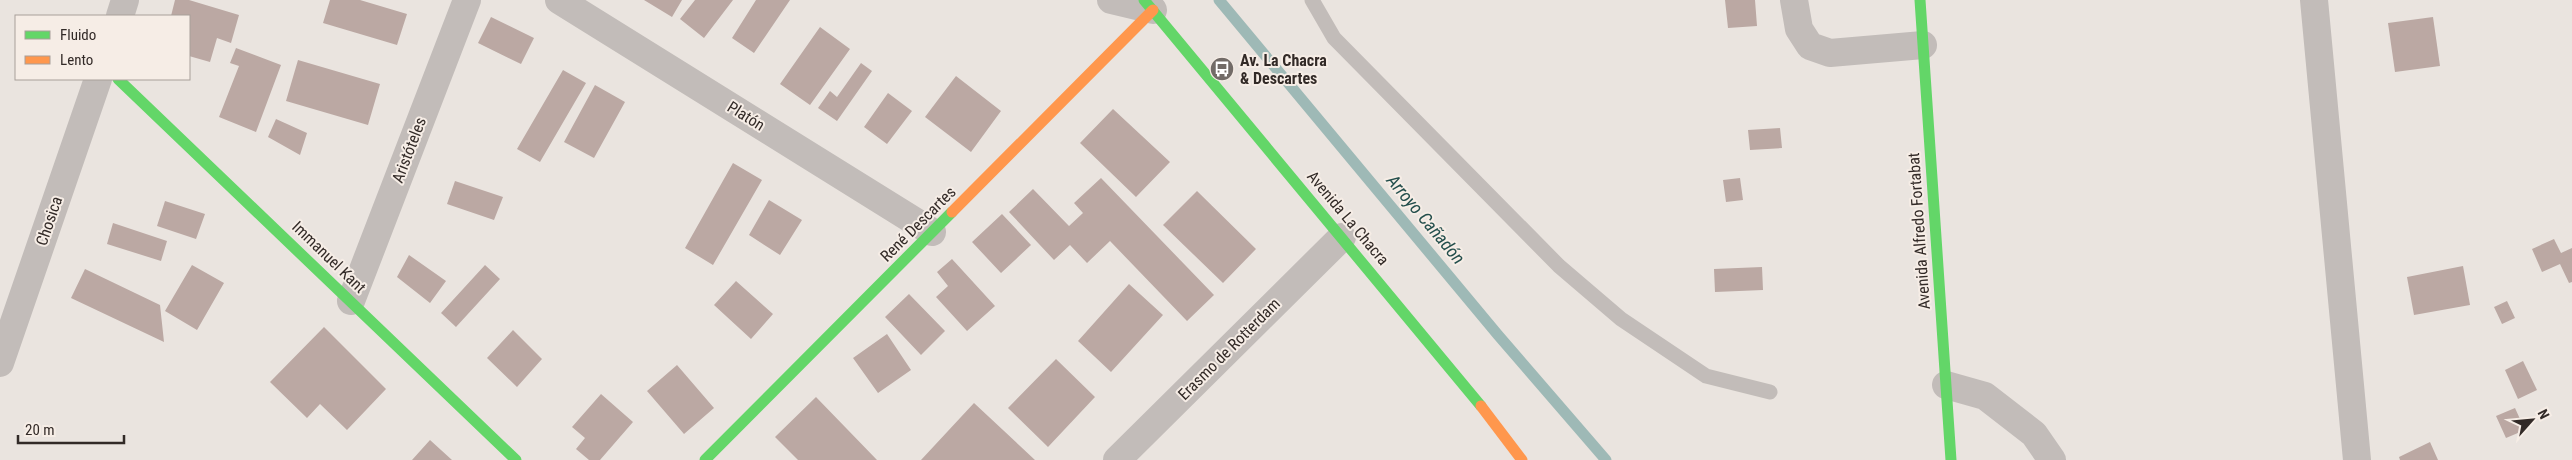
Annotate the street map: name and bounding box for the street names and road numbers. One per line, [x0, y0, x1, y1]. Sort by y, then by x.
street label: Platón [724, 97, 768, 135]
street label: Aristóteles [388, 115, 430, 185]
street label: Avenida Alfredo Fortabat [1904, 152, 1934, 310]
street label: Avenida La Chacra [1303, 167, 1393, 269]
street label: René Descartes [876, 182, 960, 266]
street label: Chosica [32, 194, 66, 248]
street label: Immanuel Kant [288, 217, 370, 297]
street label: Erasmo de Rotterdam [1174, 294, 1284, 404]

